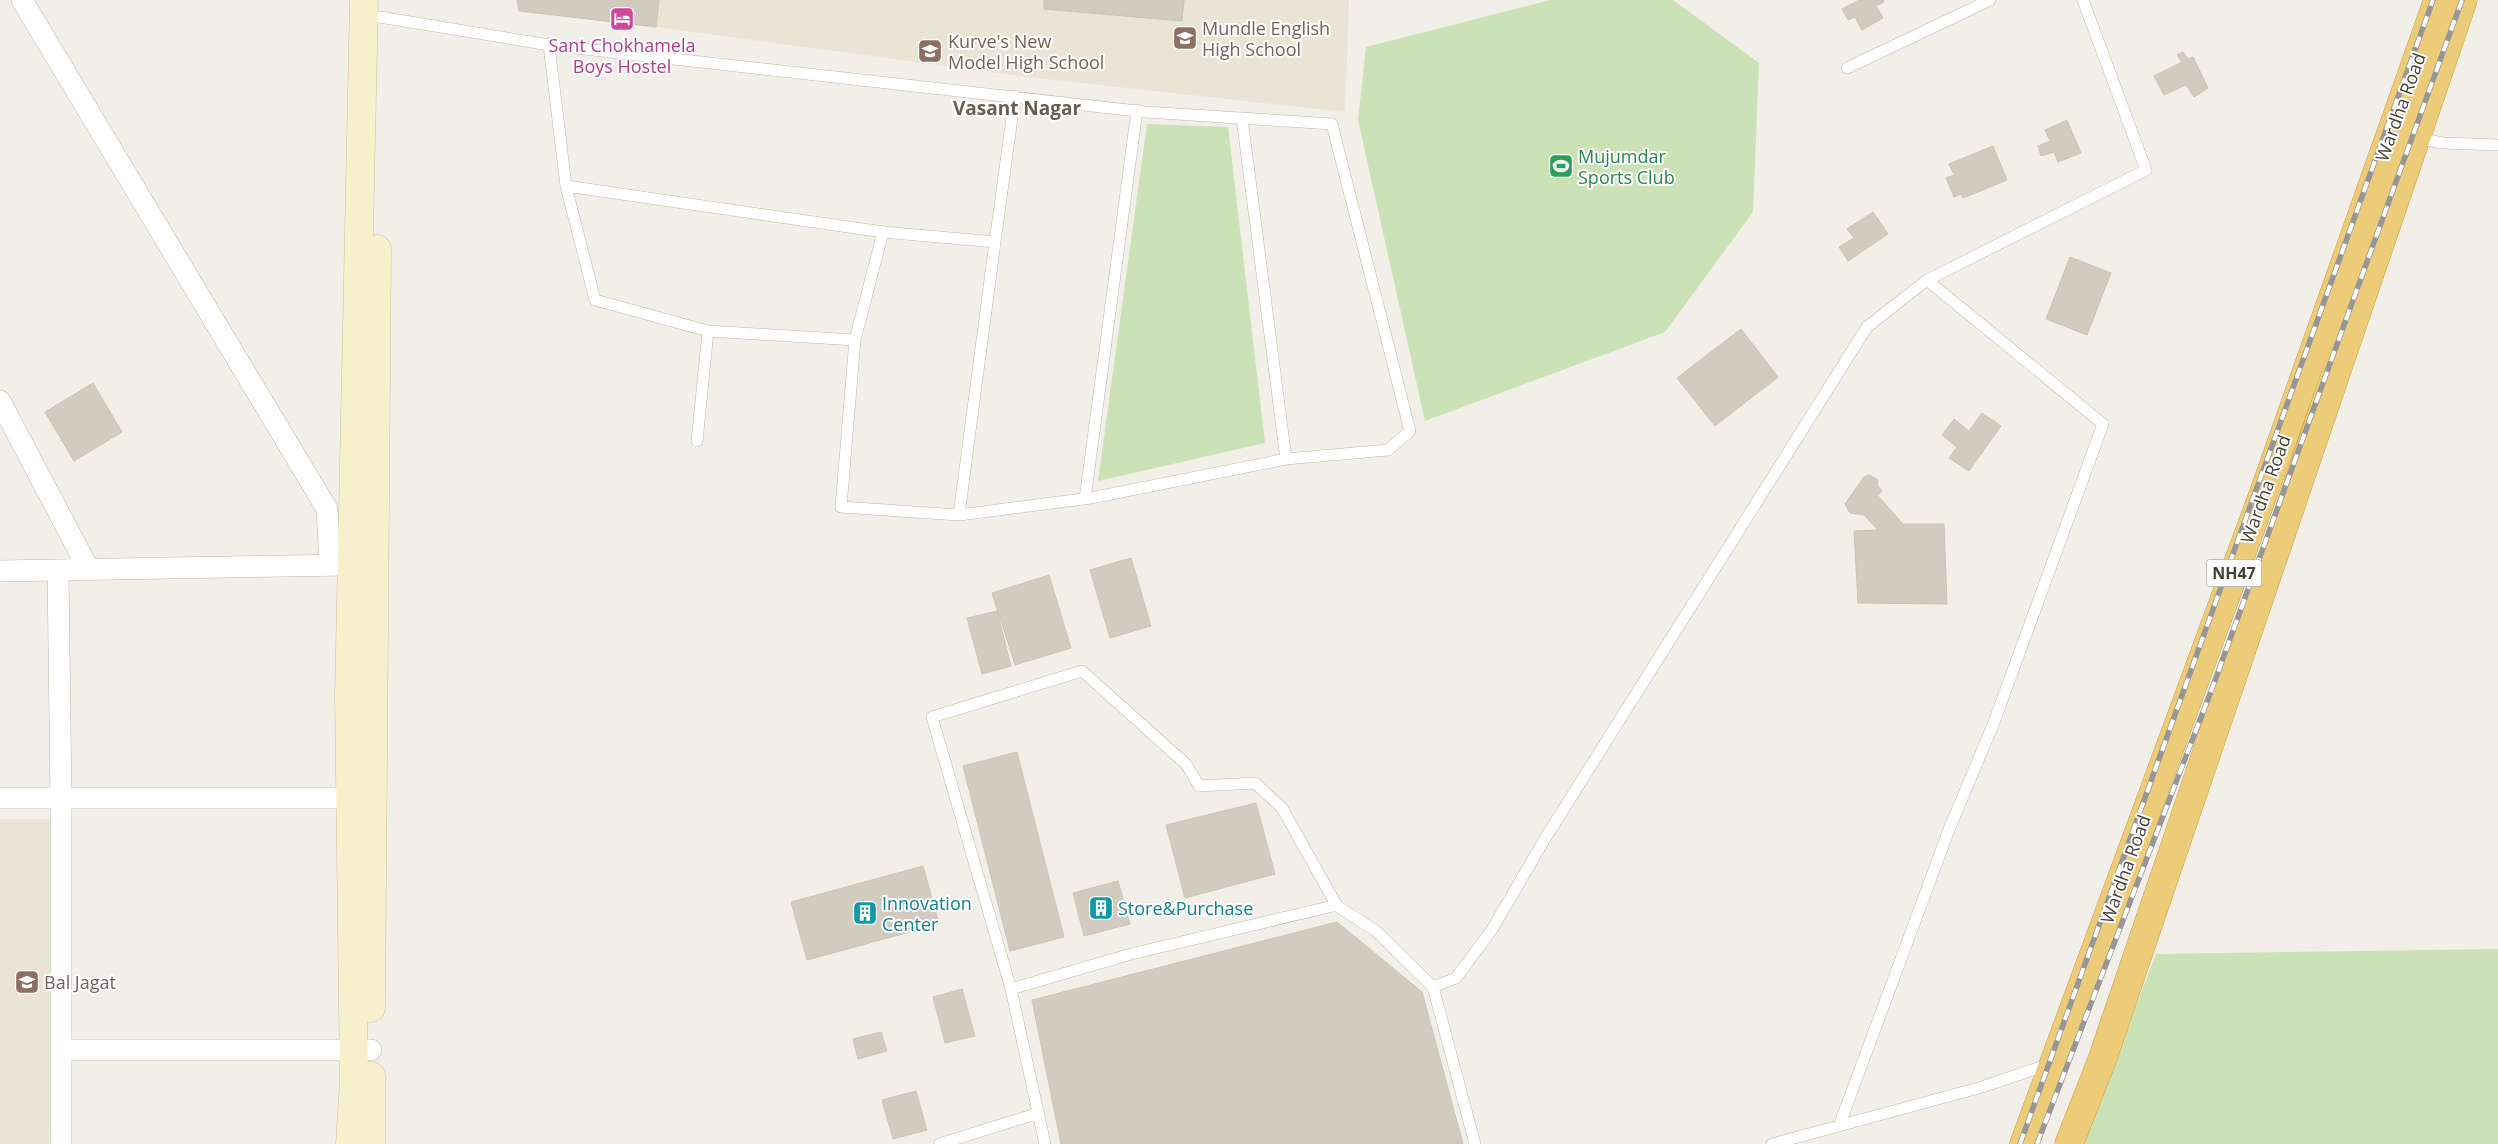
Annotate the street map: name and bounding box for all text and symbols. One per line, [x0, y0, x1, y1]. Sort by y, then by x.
hotel icon: Sant Chokhamela Boys Hostel [609, 6, 635, 32]
place label: Mundle English High School [1202, 16, 1330, 61]
school or university icon: Mundle English High School [1172, 25, 1198, 51]
place label: Kurve's New Model High School [948, 29, 1104, 74]
place label: Sant Chokhamela Boys Hostel [548, 33, 696, 78]
school or university icon: Kurve's New Model High School [917, 38, 943, 64]
street label: Wardha Road [2369, 49, 2431, 165]
district label: Vasant Nagar [953, 95, 1081, 121]
place label: Mujumdar Sports Club [1578, 144, 1675, 189]
sports icon: Mujumdar Sports Club [1548, 153, 1574, 179]
street label: Wardha Road [2234, 431, 2296, 547]
road number: NH47 [2206, 560, 2262, 586]
street label: Wardha Road [2094, 811, 2156, 927]
place label: Innovation Center [882, 891, 972, 936]
building icon: Store&Purchase [1088, 895, 1114, 921]
place label: Store&Purchase [1118, 896, 1253, 920]
building icon: Innovation Center [852, 900, 878, 926]
school or university icon: Bal Jagat [14, 969, 40, 995]
place label: Bal Jagat [44, 970, 116, 994]

